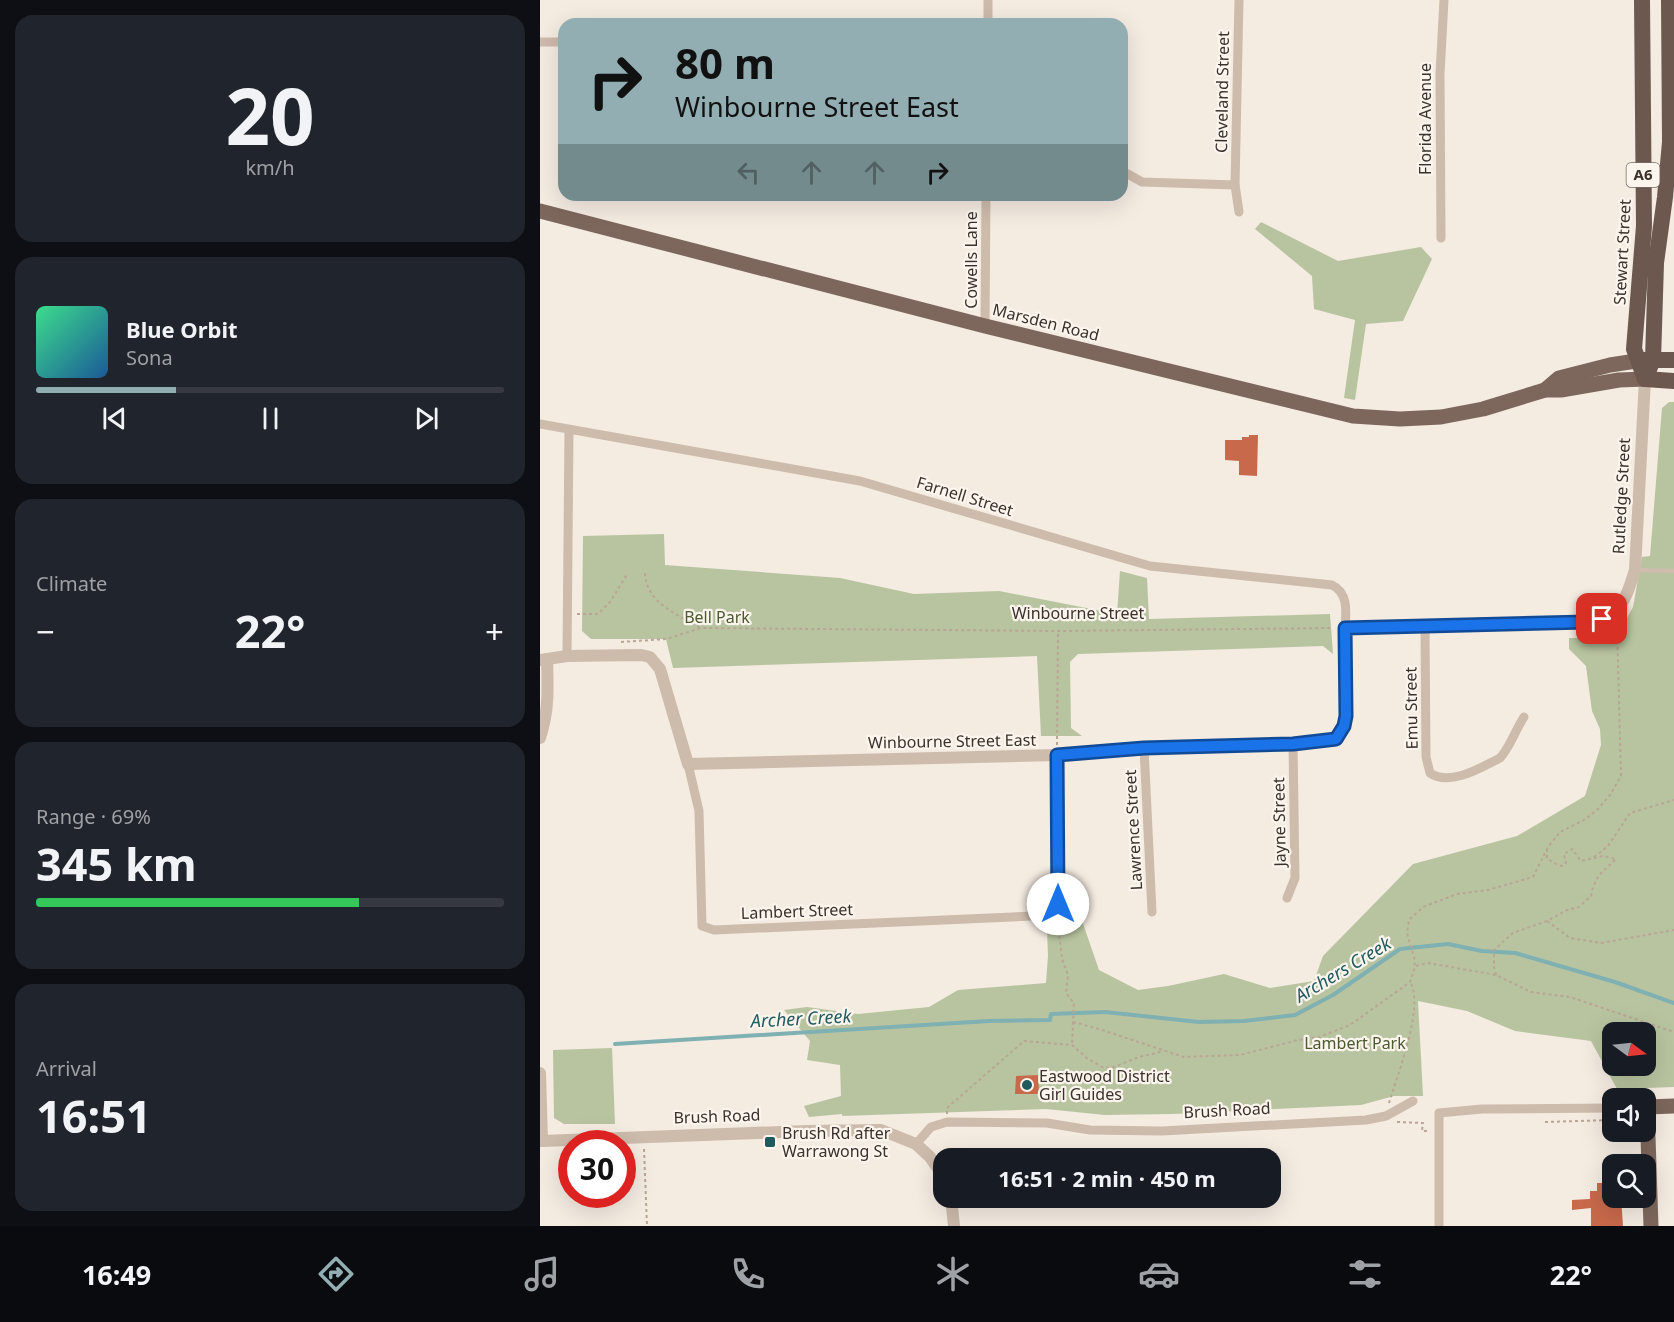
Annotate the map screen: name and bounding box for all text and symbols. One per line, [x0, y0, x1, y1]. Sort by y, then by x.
street label: Cleveland Street [1210, 31, 1234, 153]
text: 80 m [675, 34, 775, 91]
icon: right [576, 42, 654, 120]
text: 20 [225, 62, 315, 168]
street label: Florida Avenue [1414, 63, 1436, 175]
text: Winbourne Street East [675, 88, 959, 125]
text: km/h [245, 154, 295, 181]
icon: left [732, 156, 765, 189]
icon: ahead [795, 156, 828, 189]
icon: ahead [858, 156, 891, 189]
icon: right [921, 156, 954, 189]
road number: A6 [1626, 163, 1660, 187]
street label: Stewart Street [1608, 198, 1636, 306]
street label: Cowells Lane [960, 211, 982, 309]
street label: Marsden Road [990, 298, 1102, 346]
text: Blue Orbit [126, 314, 238, 344]
text: Sona [126, 344, 173, 371]
icon: previous [98, 402, 131, 435]
icon: pause [254, 402, 287, 435]
icon: next [410, 402, 443, 435]
street label: Rutledge Street [1607, 437, 1635, 555]
street label: Farnell Street [914, 471, 1016, 521]
text: Climate [36, 570, 107, 597]
pin [1576, 593, 1627, 644]
text: 22° [235, 600, 305, 661]
street label: Winbourne Street [1012, 602, 1145, 624]
icon: arrive [1585, 602, 1618, 635]
park label: Bell Park [684, 606, 750, 628]
text: − [36, 609, 55, 654]
text: + [485, 609, 504, 654]
street label: Emu Street [1399, 666, 1423, 749]
street label: Winbourne Street East [868, 729, 1036, 753]
street label: Lawrence Street [1119, 769, 1147, 891]
street label: Jayne Street [1267, 777, 1291, 869]
text: Range · 69% [36, 803, 151, 830]
text: 345 km [36, 833, 197, 894]
position arrow [1026, 872, 1090, 936]
street label: Lambert Street [740, 898, 854, 924]
water label: Archers Creek [1288, 930, 1396, 1008]
water label: Archer Creek [748, 1003, 853, 1033]
north arrow [1602, 1022, 1656, 1076]
map controls [1602, 1022, 1656, 1208]
park label: Lambert Park [1304, 1032, 1406, 1054]
text: Arrival [36, 1055, 97, 1082]
place label: Eastwood District Girl Guides [1039, 1065, 1170, 1105]
marker: Eastwood District Girl Guides [1020, 1078, 1034, 1092]
text: 16:51 [36, 1085, 152, 1146]
button: sound [1602, 1088, 1656, 1142]
street label: Brush Road [1183, 1097, 1271, 1123]
street label: Brush Road [673, 1103, 761, 1129]
place label: Brush Rd after Warrawong St [782, 1122, 891, 1162]
speed limit sign: 30 [558, 1130, 636, 1208]
marker: Brush Rd after Warrawong St [763, 1135, 777, 1149]
button: search [1602, 1154, 1656, 1208]
text: 16:51 · 2 min · 450 m [998, 1163, 1216, 1193]
icon: directions [315, 1253, 357, 1295]
icon: music [521, 1253, 563, 1295]
icon: phone [727, 1253, 769, 1295]
icon: climate [932, 1253, 974, 1295]
icon: car [1138, 1253, 1180, 1295]
icon: filters [1344, 1253, 1386, 1295]
text: 16:49 [82, 1256, 151, 1293]
text: 22° [1550, 1256, 1592, 1293]

